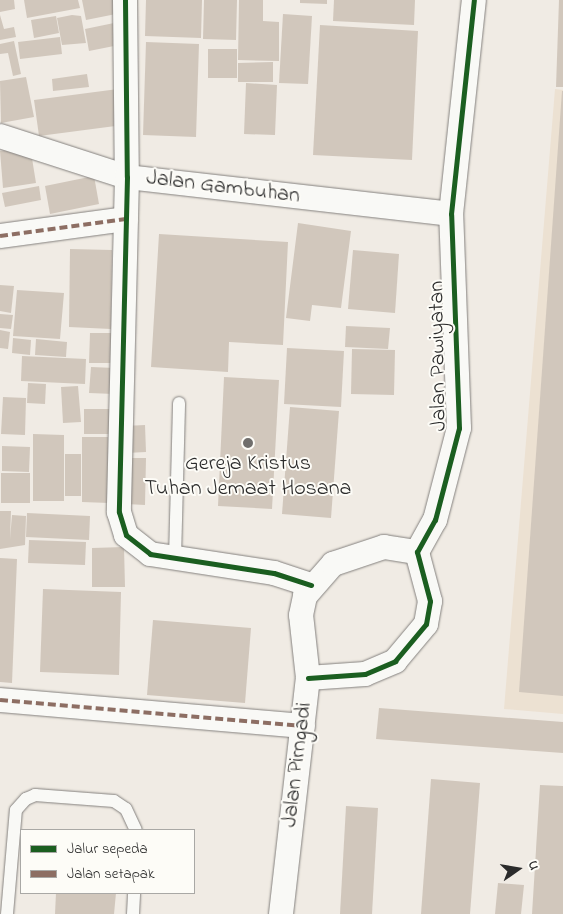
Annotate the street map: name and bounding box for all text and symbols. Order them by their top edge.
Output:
street label: Jalan Gambuhan [145,165,301,211]
street label: Jalan Pawiyatan [424,281,454,431]
marker: Gereja Kristus Tuhan Jemaat Hosana [242,437,254,449]
place label: Gereja Kristus Tuhan Jemaat Hosana [145,451,351,502]
street label: Jalan Pirngadi [277,701,319,829]
legend [20,829,195,894]
text: Jalur sepeda [67,838,148,860]
north arrow [493,844,543,894]
text: U [522,859,544,872]
text: Jalan setapak [67,863,155,885]

